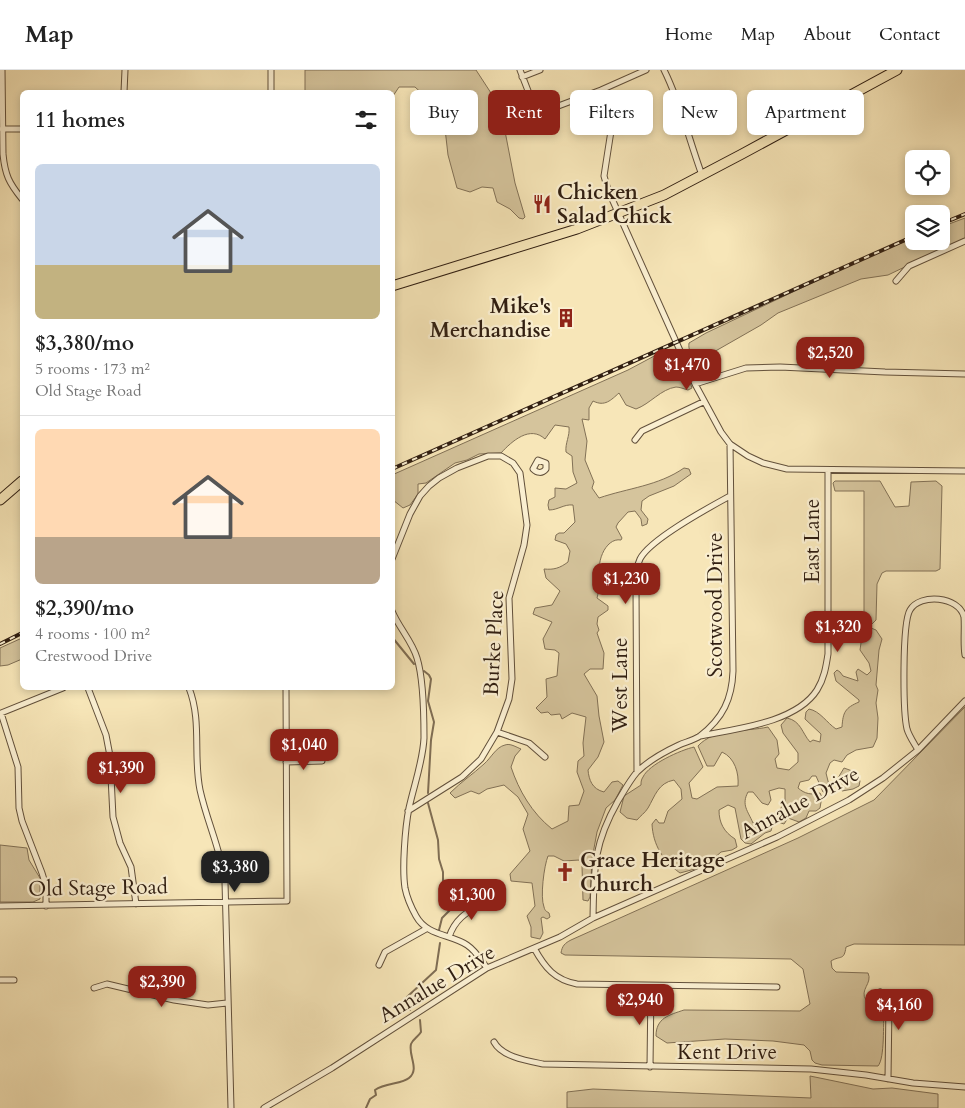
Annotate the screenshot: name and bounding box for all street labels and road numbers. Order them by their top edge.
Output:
street label: East Lane [798,499,827,583]
street label: Scotwood Drive [701,532,730,678]
street label: Burke Place [477,589,511,697]
street label: West Lane [606,637,635,734]
street label: Annalue Drive [735,760,865,846]
street label: Old Stage Road [28,872,168,904]
street label: Annalue Drive [374,938,500,1030]
street label: Kent Drive [677,1038,777,1067]

